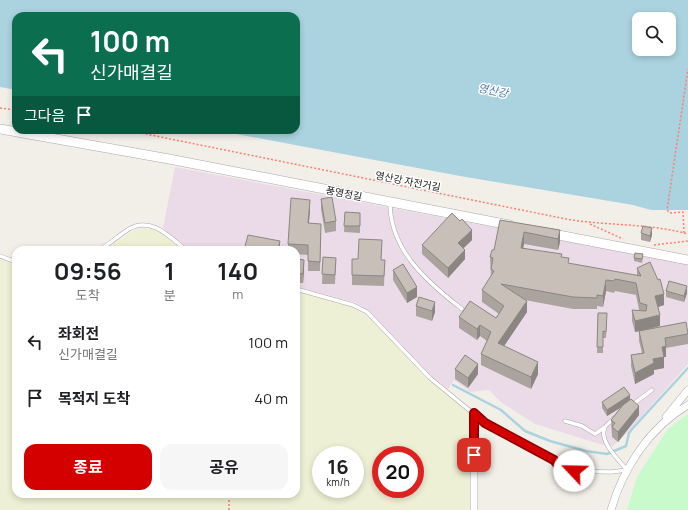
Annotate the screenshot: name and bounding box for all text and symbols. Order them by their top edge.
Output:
map controls [632,12,676,56]
button: search [632,12,676,56]
text: 100 m [90,22,170,60]
icon: left [24,28,76,80]
text: 신가매결길 [90,60,173,84]
water label: 영산강 [477,80,511,101]
icon: arrive [73,104,95,126]
text: 그다음 [24,105,65,126]
street label: 영산강 자전거길 [374,168,442,194]
street label: 풍영정길 [325,183,363,203]
text: 09:56 [54,254,122,287]
text: 1 [164,254,175,287]
text: 140 [217,254,258,287]
text: m [232,285,243,303]
text: 도착 [76,286,100,304]
text: 분 [164,286,175,304]
text: 좌회전 [58,323,99,344]
icon: left [24,331,46,353]
text: 100 m [248,332,288,353]
text: 신가매결길 [58,345,118,363]
icon: arrive [24,387,46,409]
text: 목적지 도착 [58,388,130,409]
text: 40 m [254,388,288,409]
pin [457,438,491,472]
button: 종료 [24,444,152,490]
button: 공유 [160,444,288,490]
icon: arrive [463,444,485,466]
speed limit sign: 20 [372,446,424,498]
position arrow [553,450,595,492]
text: 16 [327,453,349,480]
text: km/h [326,475,350,489]

